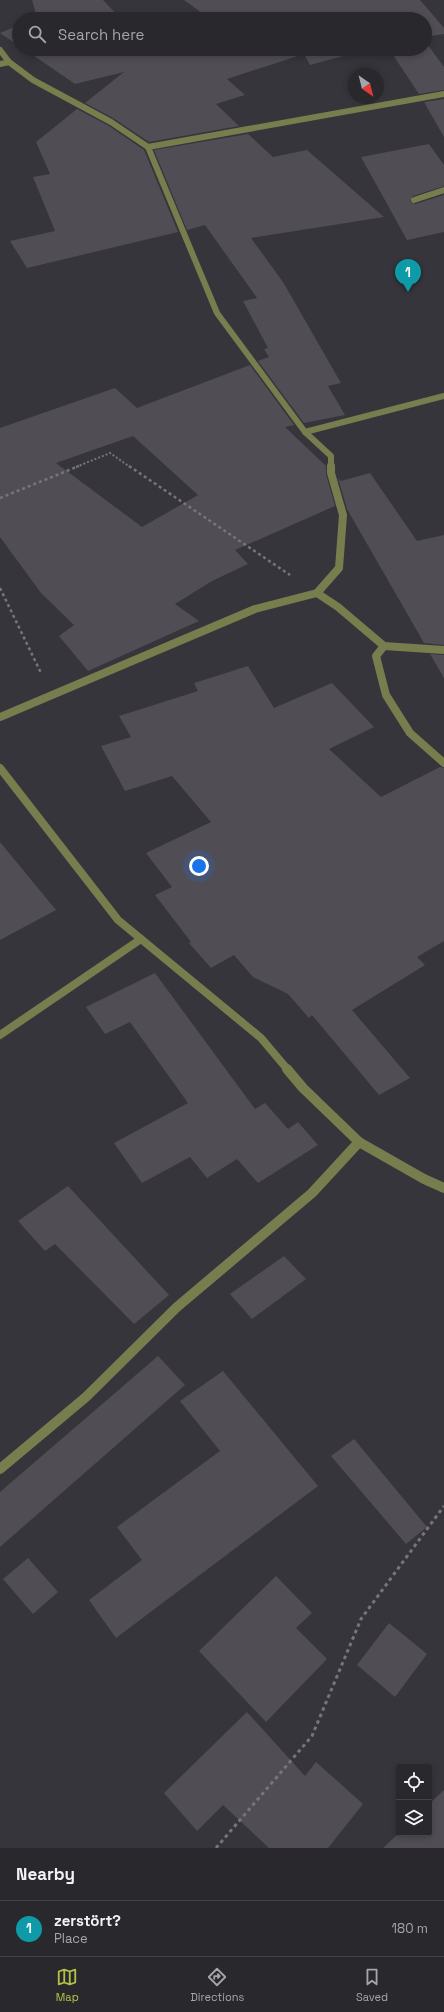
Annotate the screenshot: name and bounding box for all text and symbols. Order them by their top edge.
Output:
search box [12,12,432,56]
icon: search [26,23,48,45]
text: Search here [58,25,144,44]
north arrow [348,68,384,104]
pin: 1 [395,259,421,292]
your location [189,856,209,876]
map controls [396,1764,432,1836]
button: locate [396,1764,432,1800]
button: layers [396,1800,432,1836]
text: Nearby [16,1863,75,1885]
text: zerstört? [54,1911,121,1930]
text: 1 [26,1920,32,1937]
text: 180 m [392,1920,428,1937]
text: Place [54,1930,88,1947]
tab: Map [56,1966,79,2004]
tab: Directions [190,1966,244,2004]
tab: Saved [356,1966,388,2004]

